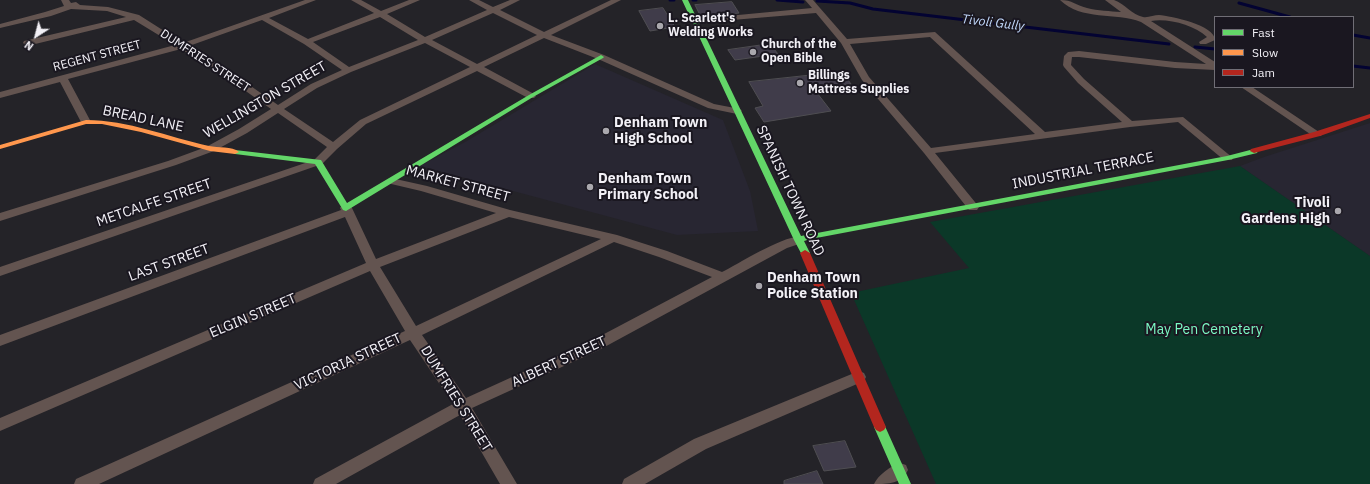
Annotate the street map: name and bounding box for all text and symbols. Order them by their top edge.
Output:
water label: Tivoli Gully [961,11,1025,35]
place label: L. Scarlett's Welding Works [668,12,753,40]
north arrow [16,16,56,56]
legend [1214,16,1354,88]
marker: L. Scarlett's Welding Works [655,21,665,31]
text: Fast [1252,25,1275,40]
street label: DUMFRIES STREET [157,27,253,95]
street label: REGENT STREET [51,37,143,75]
text: N [22,38,36,54]
place label: Church of the Open Bible [761,38,836,66]
text: Slow [1252,45,1278,60]
marker: Church of the Open Bible [748,47,758,57]
street label: WELLINGTON STREET [200,58,330,142]
text: Jam [1252,65,1275,80]
place label: Billings Mattress Supplies [808,69,909,97]
marker: Billings Mattress Supplies [795,78,805,88]
street label: BREAD LANE [101,102,185,136]
place label: Denham Town High School [614,115,707,148]
street label: SPANISH TOWN ROAD [752,123,828,259]
marker: Denham Town High School [601,126,611,136]
street label: INDUSTRIAL TERRACE [1011,149,1155,193]
street label: MARKET STREET [404,162,512,206]
place label: Denham Town Primary School [598,171,698,204]
street label: METCALFE STREET [94,175,214,231]
marker: Denham Town Primary School [585,182,595,192]
place label: Tivoli Gardens High [1241,195,1330,228]
marker: Tivoli Gardens High [1333,206,1343,216]
street label: LAST STREET [126,241,212,285]
place label: Denham Town Police Station [767,270,860,302]
marker: Denham Town Police Station [754,281,764,291]
street label: ELGIN STREET [207,290,299,342]
park label: May Pen Cemetery [1145,322,1263,338]
street label: VICTORIA STREET [292,330,404,394]
street label: ALBERT STREET [509,333,609,391]
street label: DUMFRIES STREET [417,343,495,455]

